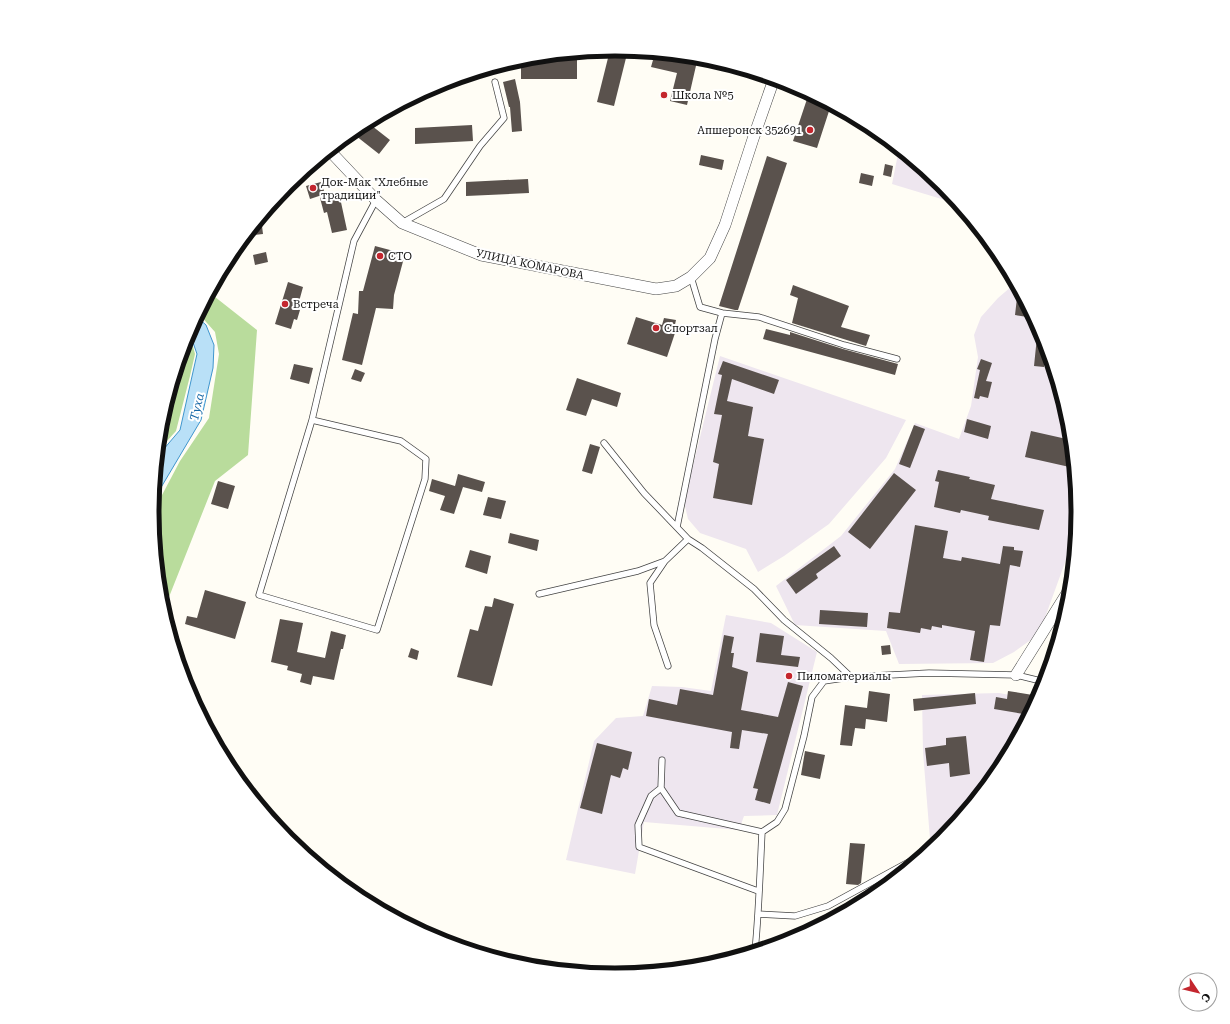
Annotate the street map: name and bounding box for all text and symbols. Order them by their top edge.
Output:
place label: Школа №5 [672,89,734,102]
marker: Школа №5 [659,90,669,100]
place label: Апшеронск 352691 [697,124,802,137]
marker: Апшеронск 352691 [805,125,815,135]
place label: Док-Мак "Хлебные традиции" [321,176,428,202]
marker: Док-Мак "Хлебные традиции" [308,183,318,193]
street label: УЛИЦА КОМАРОВА [475,247,585,282]
place label: СТО [388,250,412,263]
marker: СТО [375,251,385,261]
place label: Встреча [293,298,339,311]
marker: Встреча [280,299,290,309]
place label: Спортзал [664,322,718,335]
marker: Спортзал [651,323,661,333]
water label: Туха [187,392,207,422]
place label: Пиломатериалы [797,670,891,683]
marker: Пиломатериалы [784,671,794,681]
north arrow [1178,972,1218,1012]
text: С [1198,991,1213,1005]

